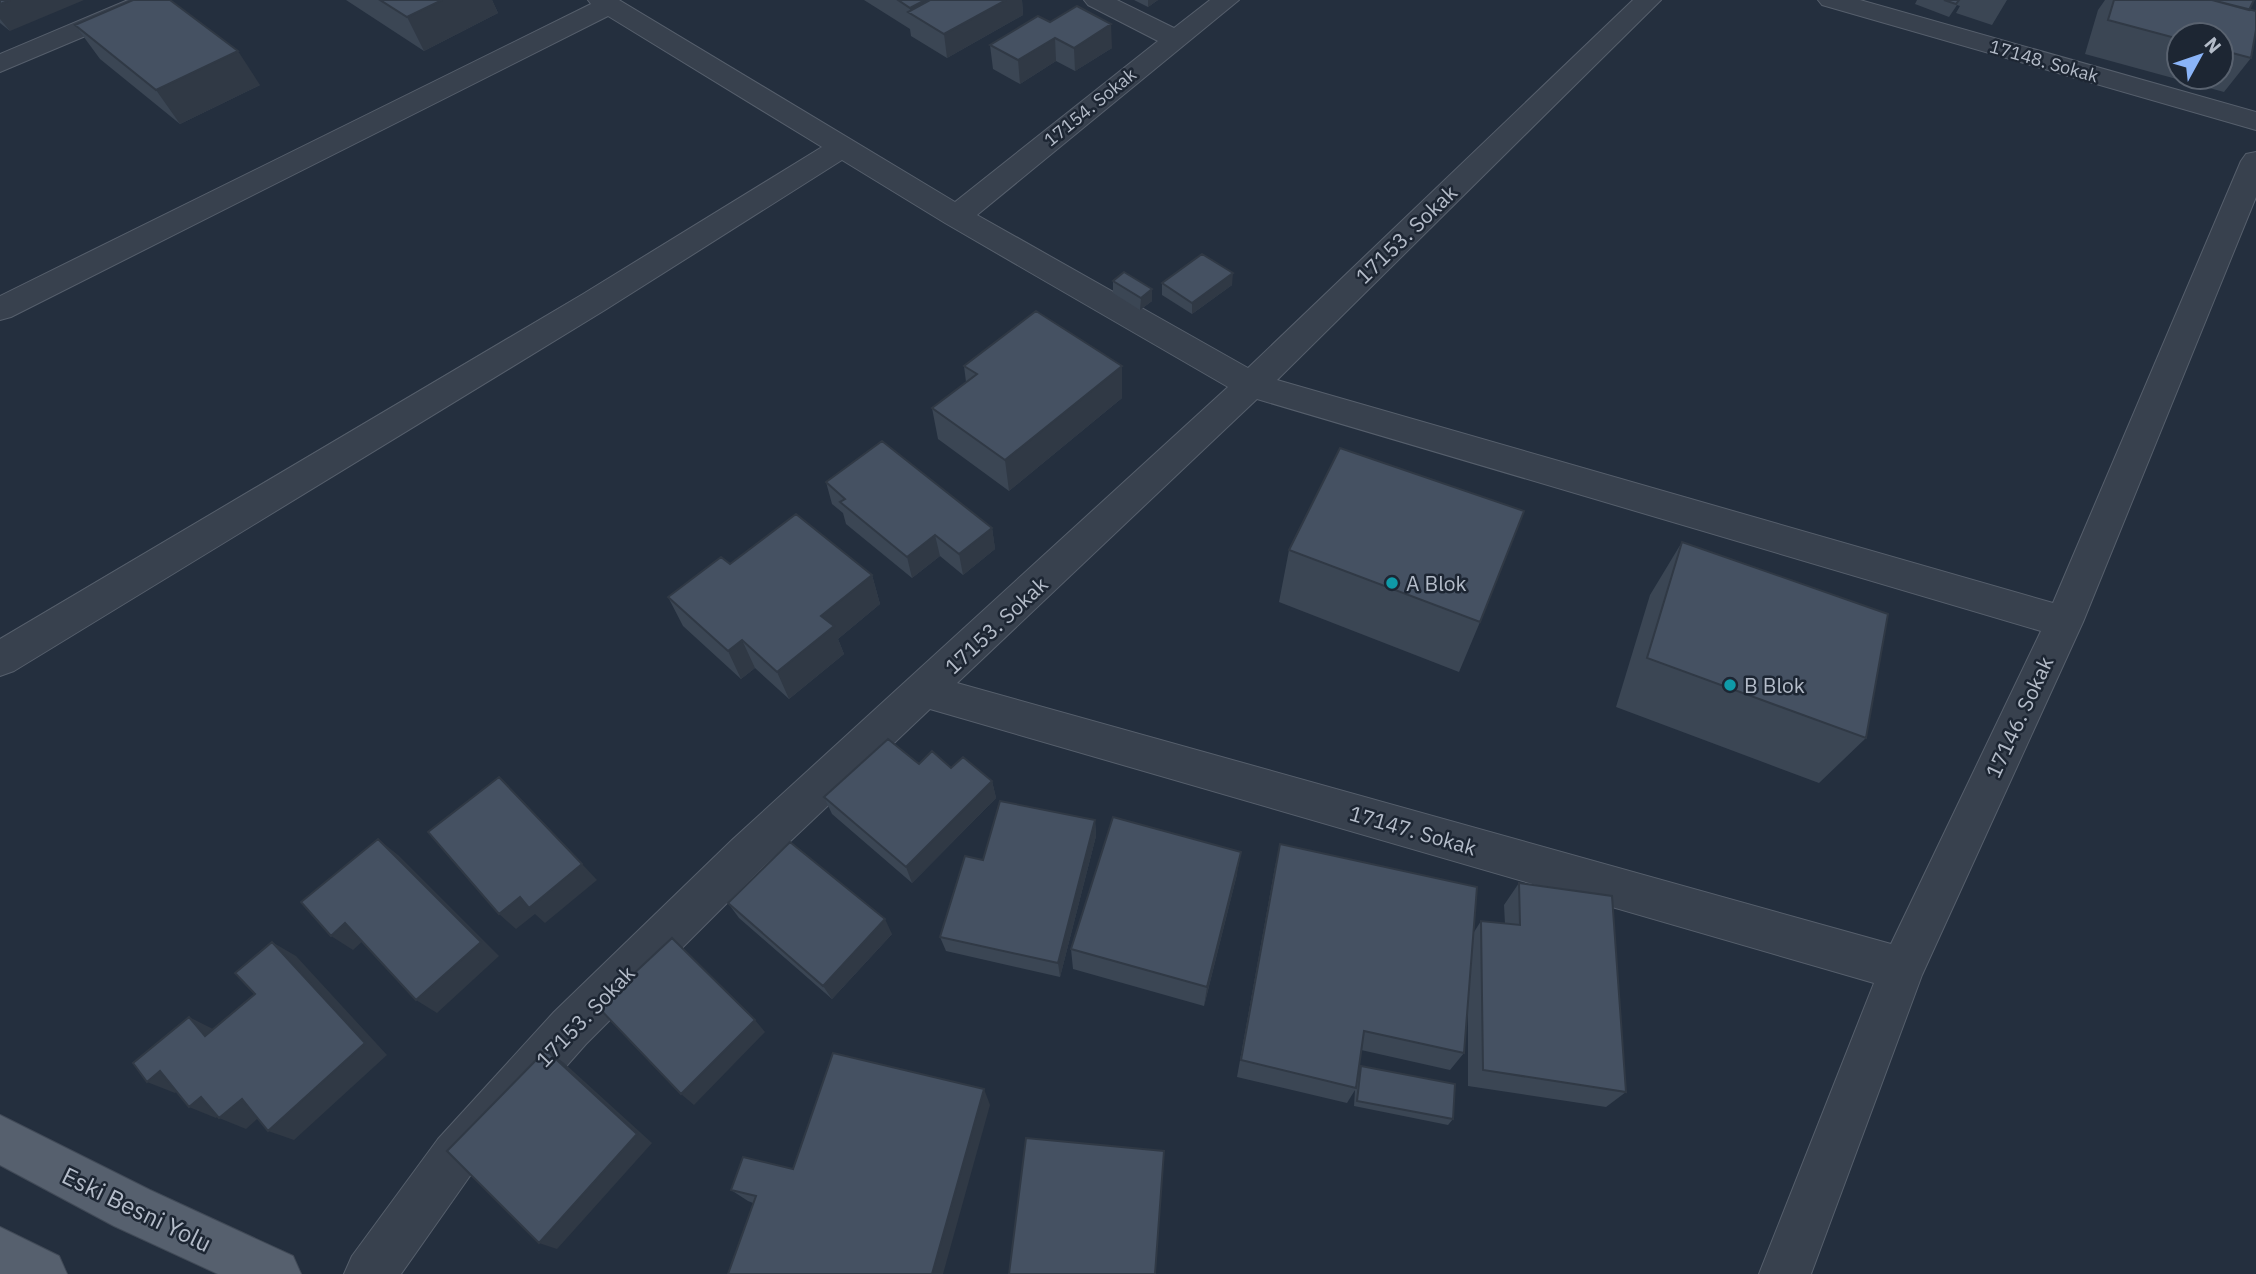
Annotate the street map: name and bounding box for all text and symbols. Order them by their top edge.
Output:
north arrow [2165,21,2235,91]
text: N [2199,32,2227,58]
street label: 17148. Sokak [1987,34,2102,88]
street label: 17154. Sokak [1039,62,1141,151]
street label: 17153. Sokak [1349,178,1463,290]
place label: A Blok [1406,569,1467,597]
street label: 17153. Sokak [939,570,1053,680]
marker: A Blok [1384,575,1400,591]
street label: 17146. Sokak [1979,652,2059,782]
place label: B Blok [1744,671,1805,699]
marker: B Blok [1722,677,1738,693]
street label: 17147. Sokak [1346,799,1480,861]
street label: 17153. Sokak [529,959,641,1073]
street label: Eski Besni Yolu [57,1159,217,1259]

